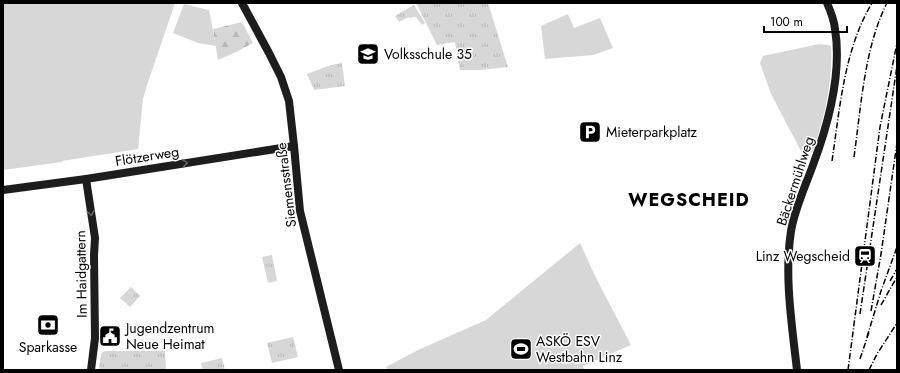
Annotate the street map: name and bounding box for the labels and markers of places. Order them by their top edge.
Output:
school or university icon: Volksschule 35 [355,41,381,67]
place label: Volksschule 35 [384,44,472,64]
parking icon: Mieterparkplatz [577,119,603,145]
place label: Mieterparkplatz [606,122,698,142]
station icon: Linz Wegscheid [852,243,878,269]
place label: Linz Wegscheid [756,246,850,266]
bank icon: Sparkasse [35,312,61,338]
place label: Jugendzentrum Neue Heimat [124,318,214,354]
public building icon: Jugendzentrum Neue Heimat [97,323,123,349]
place label: ASKÖ ESV Westbahn Linz [536,331,623,367]
sports icon: ASKÖ ESV Westbahn Linz [508,336,534,362]
place label: Sparkasse [19,337,77,357]

